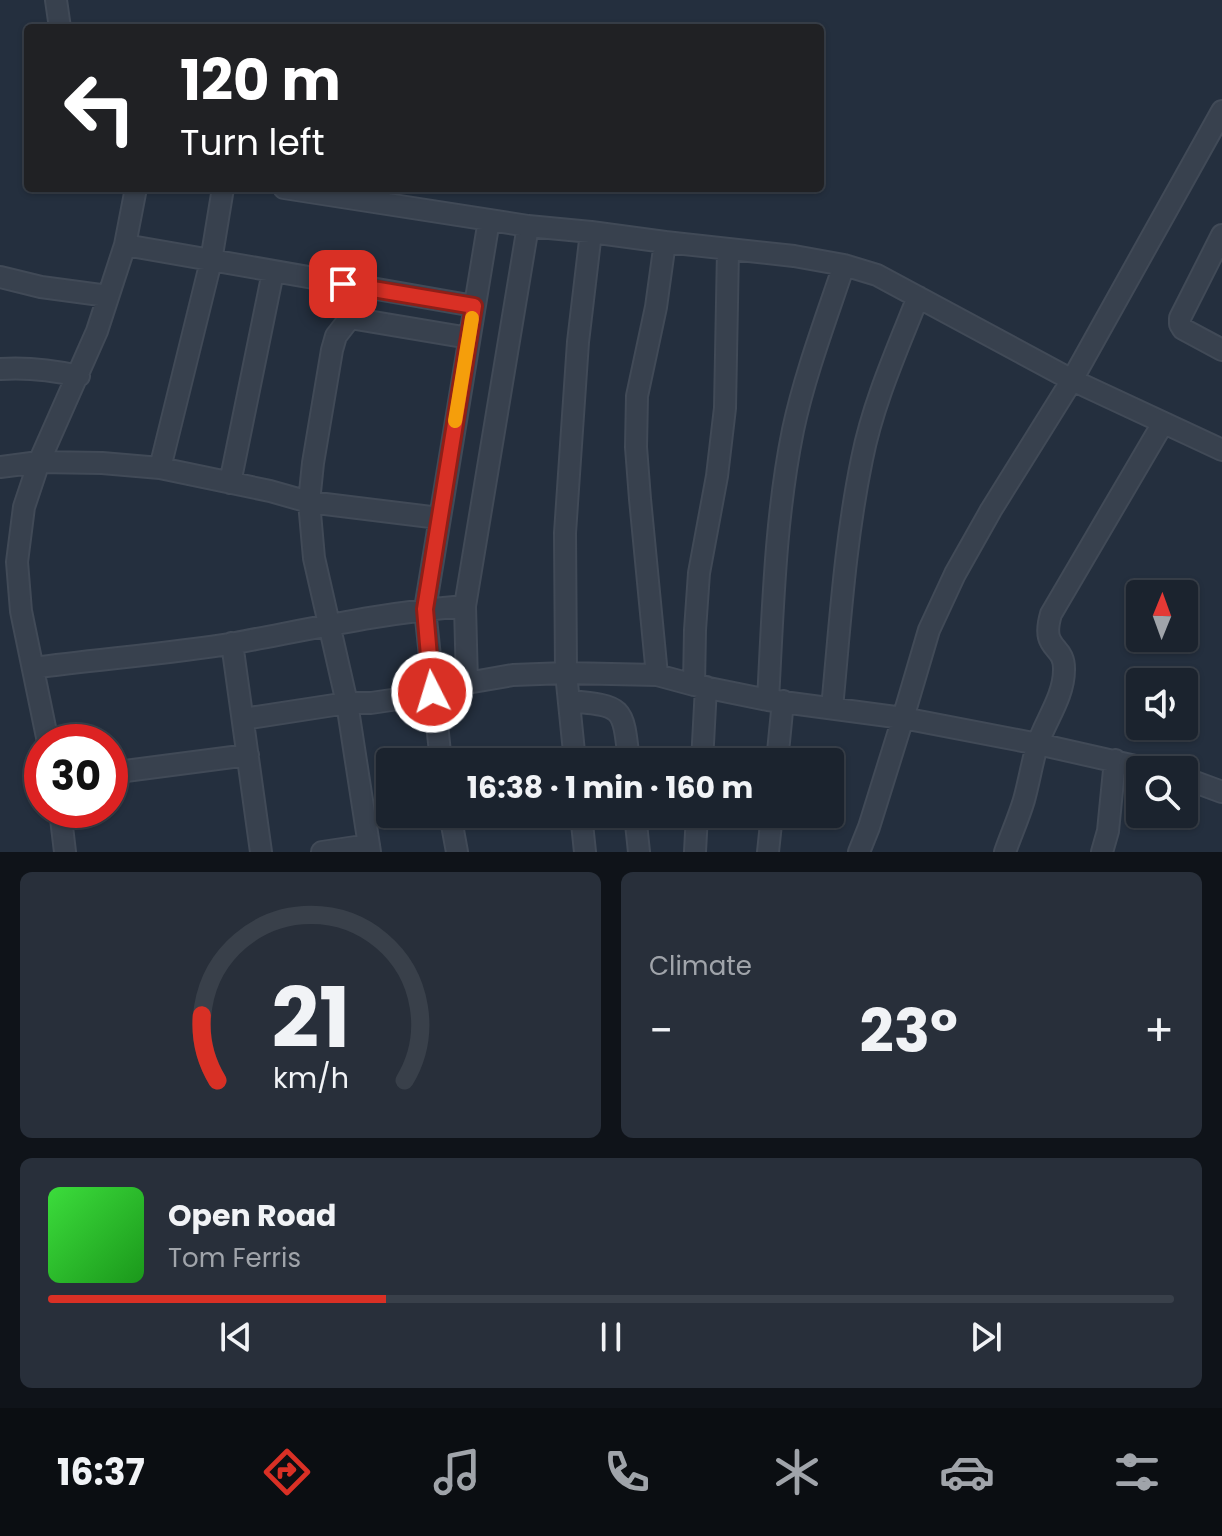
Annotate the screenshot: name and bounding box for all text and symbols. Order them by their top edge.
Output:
text: 120 m [180,41,341,120]
icon: left [48,56,152,160]
text: Turn left [180,117,325,168]
pin [309,250,377,318]
icon: arrive [321,262,365,306]
north arrow [1126,580,1198,652]
map controls [1126,580,1198,828]
position arrow [390,650,474,734]
button: sound [1126,668,1198,740]
speed limit sign: 30 [24,724,128,828]
button: search [1126,756,1198,828]
text: 16:38 · 1 min · 160 m [467,766,753,809]
text: Climate [649,948,752,984]
text: 21 [271,960,350,1076]
text: 23° [859,989,958,1073]
text: − [649,1000,673,1061]
text: + [1144,1000,1174,1061]
text: km/h [272,1058,349,1098]
text: Open Road [168,1194,336,1237]
text: Tom Ferris [168,1240,301,1276]
icon: previous [214,1315,258,1359]
icon: pause [589,1315,633,1359]
icon: next [964,1315,1008,1359]
icon: directions [259,1444,315,1500]
icon: music [429,1444,485,1500]
icon: phone [599,1444,655,1500]
icon: climate [769,1444,825,1500]
icon: car [939,1444,995,1500]
icon: filters [1109,1444,1165,1500]
text: 16:37 [57,1447,145,1498]

